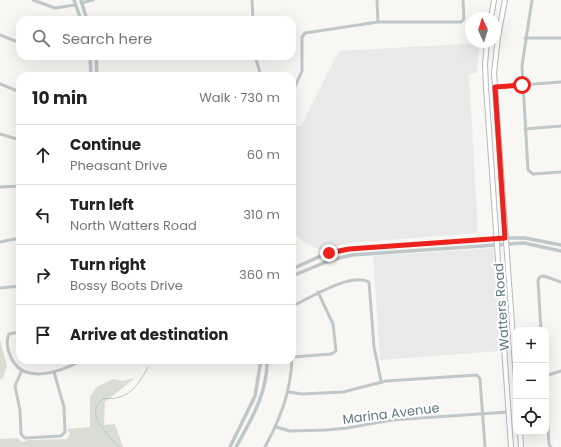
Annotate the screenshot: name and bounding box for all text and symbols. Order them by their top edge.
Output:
north arrow [465,12,501,48]
search box [16,16,296,60]
icon: search [30,27,52,49]
text: Search here [62,28,152,49]
route start [513,76,531,94]
text: 10 min [32,86,88,110]
text: Walk · 730 m [199,88,280,107]
text: Continue [70,134,141,155]
icon: ahead [32,144,54,166]
text: 60 m [247,145,280,164]
text: Pheasant Drive [70,156,167,175]
text: Turn left [70,194,134,215]
icon: left [32,204,54,226]
text: 310 m [243,205,280,224]
text: North Watters Road [70,216,197,235]
route end [320,244,338,262]
text: Turn right [70,254,146,275]
street label: Watters Road [489,262,514,351]
icon: right [32,264,54,286]
text: 360 m [239,265,280,284]
text: Bossy Boots Drive [70,276,183,295]
icon: arrive [32,324,54,346]
text: Arrive at destination [70,324,228,345]
map controls [513,327,549,435]
button: + [513,327,549,363]
button: − [513,363,549,399]
street label: Marina Avenue [342,398,441,429]
button: locate [513,399,549,435]

